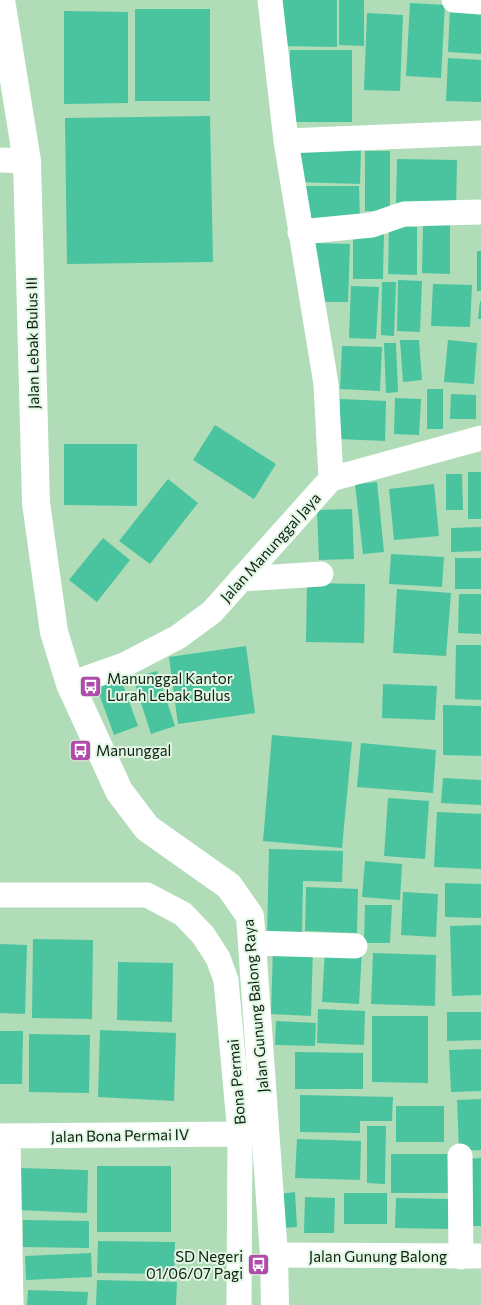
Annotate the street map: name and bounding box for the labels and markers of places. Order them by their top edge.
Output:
place label: Manunggal Kantor Lurah Lebak Bulus [107,669,233,704]
bus stop icon: Manunggal Kantor Lurah Lebak Bulus [79,675,103,699]
bus stop icon: Manunggal [68,738,92,762]
place label: Manunggal [96,741,171,759]
place label: SD Negeri 01/06/07 Pagi [146,1247,243,1282]
bus stop icon: SD Negeri 01/06/07 Pagi [247,1253,271,1277]

